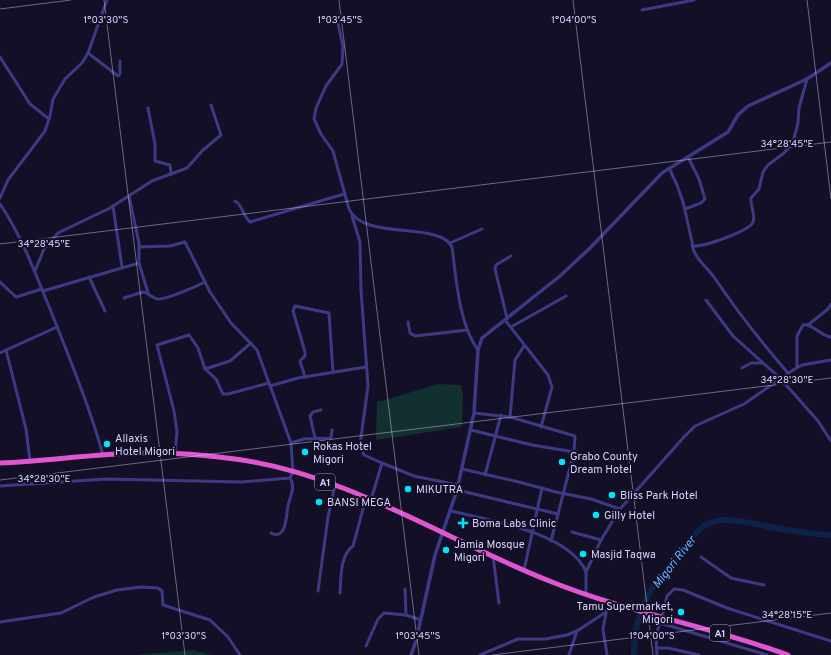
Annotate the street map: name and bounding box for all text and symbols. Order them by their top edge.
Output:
text: 1°03'30"S [84,14,128,27]
text: 1°03'45"S [318,14,362,27]
text: 1°04'00"S [551,14,597,27]
text: 34°28'45"E [760,138,814,151]
text: 34°28'45"E [17,238,71,251]
text: 34°28'30"E [760,374,814,387]
place label: Allaxis Hotel Migori [115,432,175,459]
marker: Allaxis Hotel Migori [102,439,112,449]
place label: Rokas Hotel Migori [313,440,372,467]
marker: Rokas Hotel Migori [300,447,310,457]
place label: Grabo County Dream Hotel [570,450,638,477]
marker: Grabo County Dream Hotel [557,457,567,467]
text: 34°28'30"E [17,473,71,486]
road number: A1 [315,474,335,490]
place label: MIKUTRA [416,483,463,497]
marker: MIKUTRA [403,484,413,494]
place label: Bliss Park Hotel [620,489,698,503]
marker: Bliss Park Hotel [607,490,617,500]
place label: BANSI MEGA [327,496,391,510]
marker: BANSI MEGA [314,497,324,507]
place label: Gilly Hotel [604,509,655,523]
marker: Gilly Hotel [591,510,601,520]
marker: Boma Labs Clinic [457,517,469,529]
place label: Boma Labs Clinic [472,517,556,531]
water label: Migori River [649,532,701,592]
place label: Jamia Mosque Migori [454,538,525,565]
marker: Jamia Mosque Migori [441,545,451,555]
place label: Masjid Taqwa [591,548,656,562]
marker: Masjid Taqwa [578,549,588,559]
place label: Tamu Supermarket, Migori [577,600,674,627]
marker: Tamu Supermarket, Migori [676,607,686,617]
text: 34°28'15"E [762,609,812,622]
road number: A1 [710,625,730,641]
text: 1°03'30"S [162,630,206,643]
text: 1°03'45"S [396,630,440,643]
text: 1°04'00"S [629,630,675,643]

